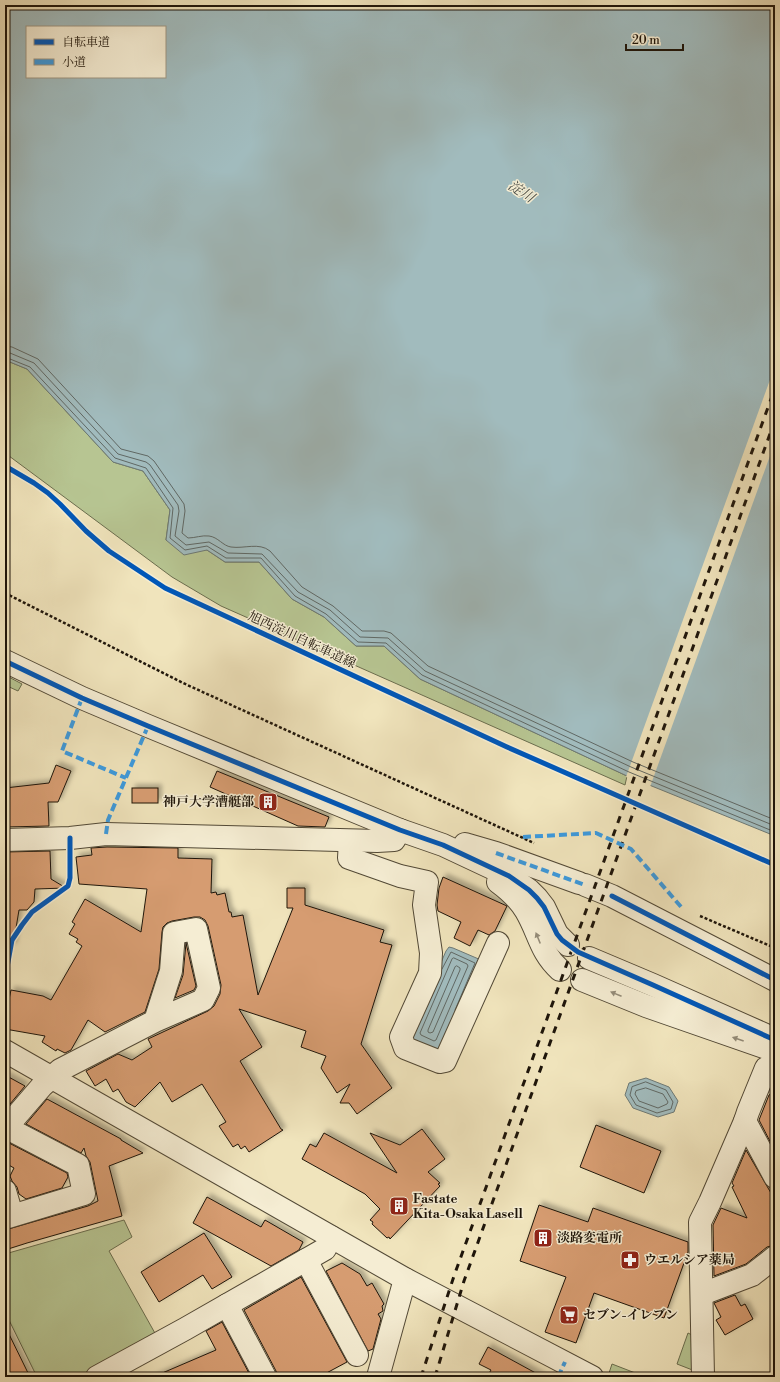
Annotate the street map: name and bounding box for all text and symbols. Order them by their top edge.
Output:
legend [26,26,166,78]
scale bar [626,26,683,52]
text: 20 m [632,33,660,48]
text: 自転車道 [62,35,110,50]
text: 小道 [62,55,86,70]
water label: 淀川 [504,177,539,208]
street label: 旭西淀川自転車道線 [246,608,358,672]
building icon: 神戸大学漕艇部 [257,791,279,813]
place label: 神戸大学漕艇部 [163,794,254,810]
one-way arrow [535,932,541,944]
one-way arrow [610,991,621,997]
one-way arrow [731,1036,743,1042]
place label: Fastate Kita-Osaka Lasell [413,1191,523,1222]
building icon: Fastate Kita-Osaka Lasell [388,1195,410,1217]
building icon: 淡路変電所 [532,1227,554,1249]
place label: 淡路変電所 [557,1230,622,1246]
pharmacy icon: ウエルシア薬局 [619,1249,641,1271]
place label: ウエルシア薬局 [644,1252,735,1268]
supermarket icon: セブン-イレブン [558,1304,580,1326]
place label: セブン-イレブン [583,1307,678,1323]

